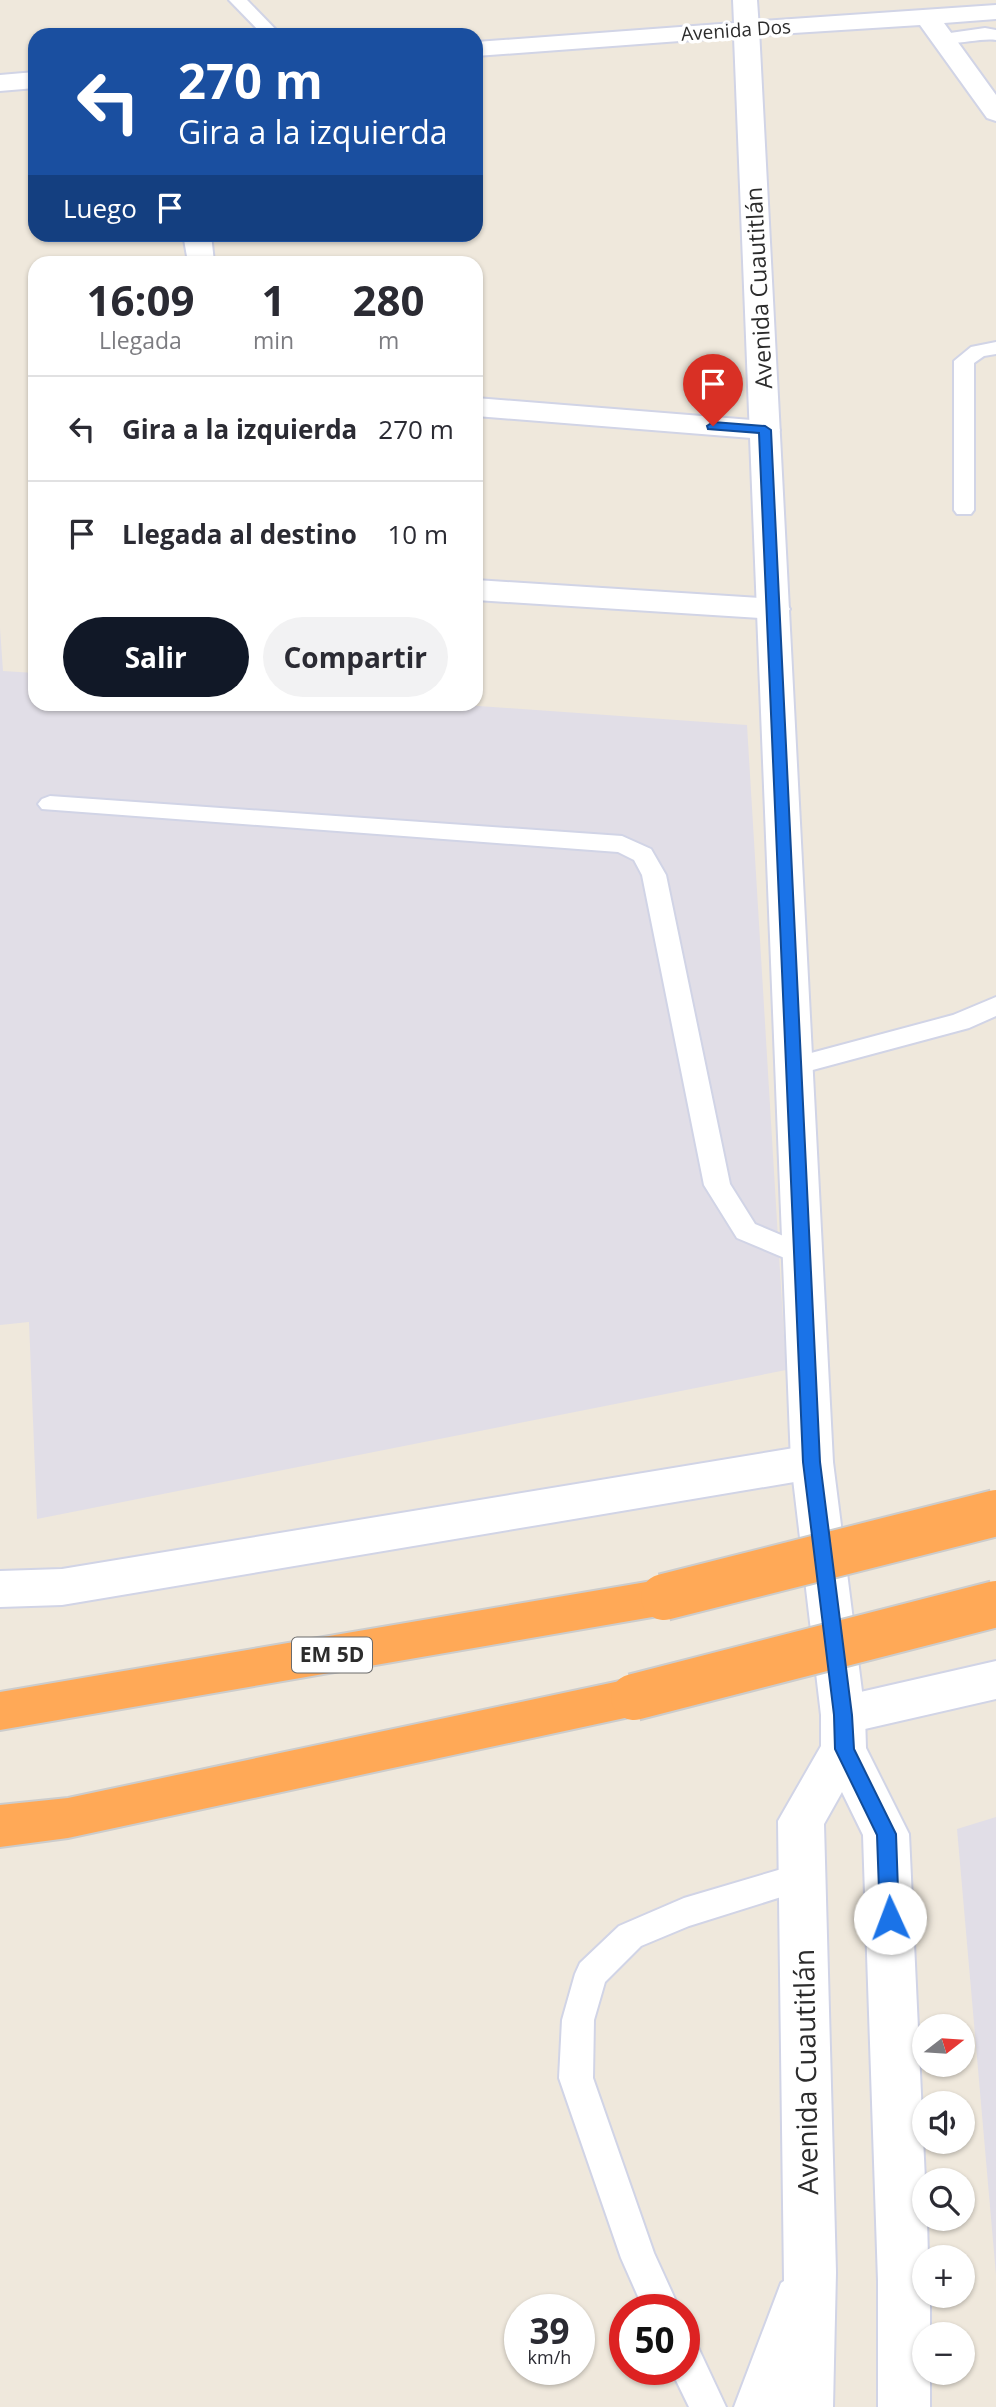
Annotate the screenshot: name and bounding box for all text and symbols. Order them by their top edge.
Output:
street label: Avenida Dos [680,13,792,47]
text: 270 m [178,47,323,113]
icon: left [63,56,154,147]
text: Gira a la izquierda [178,110,448,153]
street label: Avenida Cuautitlán [737,186,779,390]
icon: arrive [151,189,189,227]
text: Luego [63,190,137,226]
text: 16:09 [86,271,194,328]
text: 1 [261,271,286,328]
text: 280 [353,271,425,328]
text: Llegada [99,324,182,356]
text: min [253,324,294,356]
text: m [378,324,399,356]
pin [683,354,743,426]
icon: arrive [694,365,732,403]
icon: left [63,410,101,448]
text: Gira a la izquierda [122,411,357,447]
text: 270 m [378,411,454,447]
icon: arrive [63,515,101,553]
text: Llegada al destino [122,516,357,552]
text: 10 m [387,516,448,552]
button: Salir [63,617,249,697]
button: Compartir [263,617,448,697]
road number: EM 5D [292,1638,372,1672]
position arrow [853,1881,927,1955]
street label: Avenida Cuautitlán [784,1949,826,2195]
north arrow [912,2014,975,2077]
map controls [912,2014,975,2385]
button: sound [912,2091,975,2154]
button: search [912,2168,975,2231]
button: + [912,2245,975,2308]
speed limit sign: 50 [609,2294,700,2385]
text: 39 [529,2307,570,2354]
button: − [912,2322,975,2385]
text: km/h [528,2345,571,2369]

